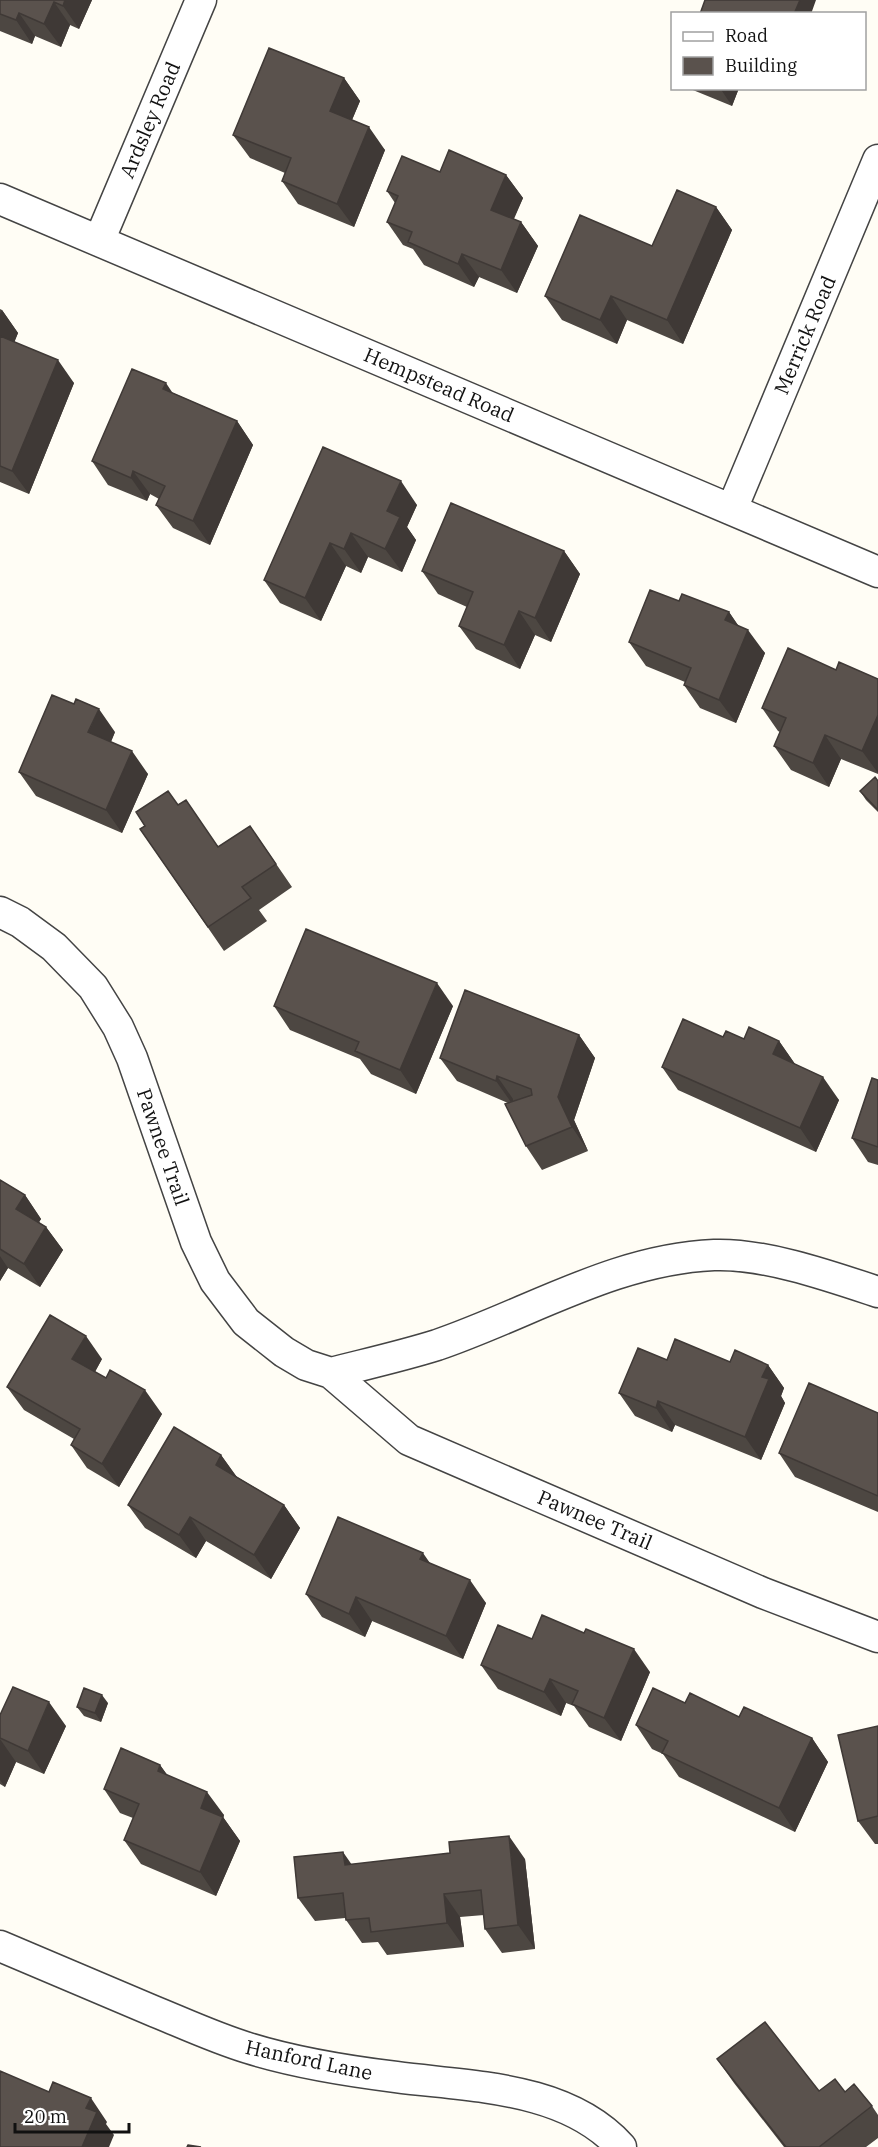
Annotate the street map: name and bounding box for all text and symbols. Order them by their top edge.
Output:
legend [671,12,866,90]
text: Road [725,24,768,47]
text: Building [725,54,797,77]
street label: Ardsley Road [113,57,186,182]
street label: Merrick Road [767,271,842,398]
street label: Hempstead Road [360,341,518,428]
street label: Pawnee Trail [131,1085,196,1209]
street label: Pawnee Trail [534,1483,657,1556]
street label: Hanford Lane [243,2033,375,2086]
scale bar [15,2096,129,2134]
text: 20 m [24,2105,67,2128]

